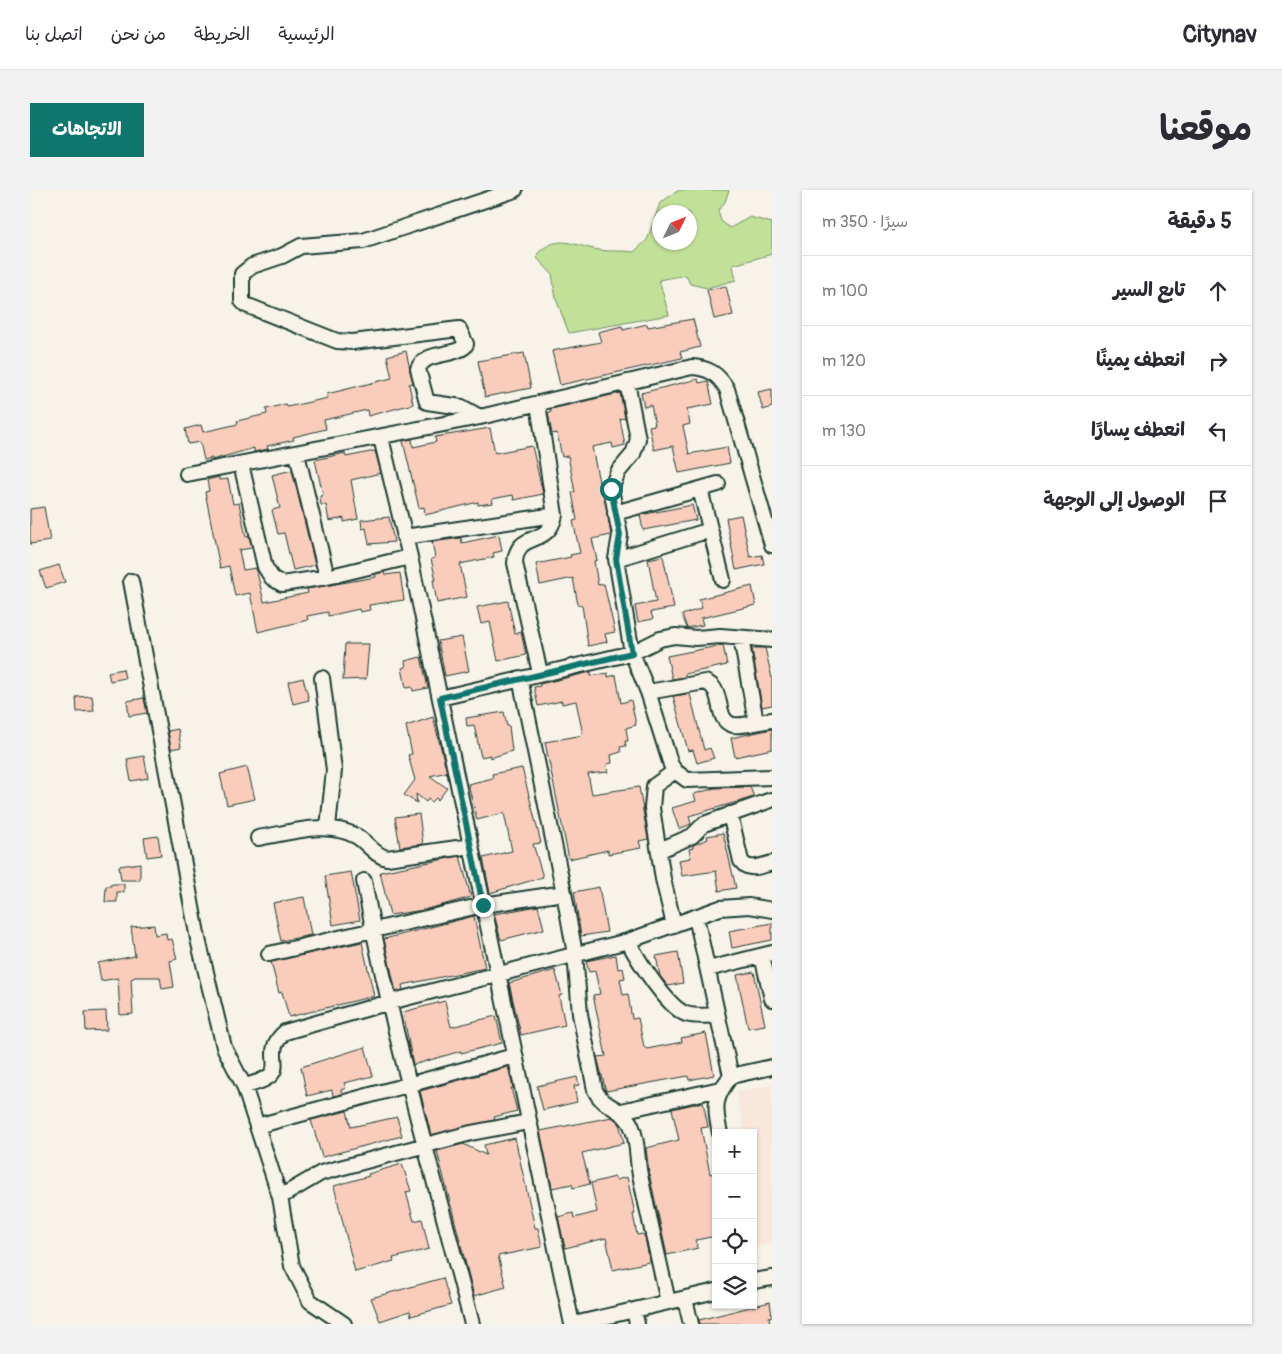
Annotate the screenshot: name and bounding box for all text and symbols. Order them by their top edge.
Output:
text: Citynav [1182,20,1257,49]
text: اتصل بنا [25,23,83,46]
text: من نحن [111,23,166,46]
text: الخريطة [194,23,250,46]
text: الرئيسية [278,23,335,46]
button: الاتجاهات [30,103,144,157]
text: موقعنا [1159,107,1252,151]
north arrow [652,205,697,250]
text: 5 دقيقة [1168,208,1232,235]
text: سيرًا · 350 m [822,212,908,232]
icon: ahead [1204,277,1232,305]
text: تابع السير [1113,278,1185,302]
text: 100 m [822,281,868,301]
icon: right [1204,347,1232,375]
text: انعطف يمينًا [1096,348,1185,372]
text: 120 m [822,351,866,371]
icon: left [1204,417,1232,445]
text: انعطف يسارًا [1091,418,1185,442]
text: 130 m [822,421,866,441]
route start [600,478,623,501]
icon: arrive [1204,487,1232,515]
text: الوصول إلى الوجهة [1043,488,1185,512]
route end [472,894,495,917]
map controls [712,1129,757,1309]
button: + [712,1129,757,1174]
button: − [712,1174,757,1219]
button: locate [712,1219,757,1264]
button: layers [712,1264,757,1309]

